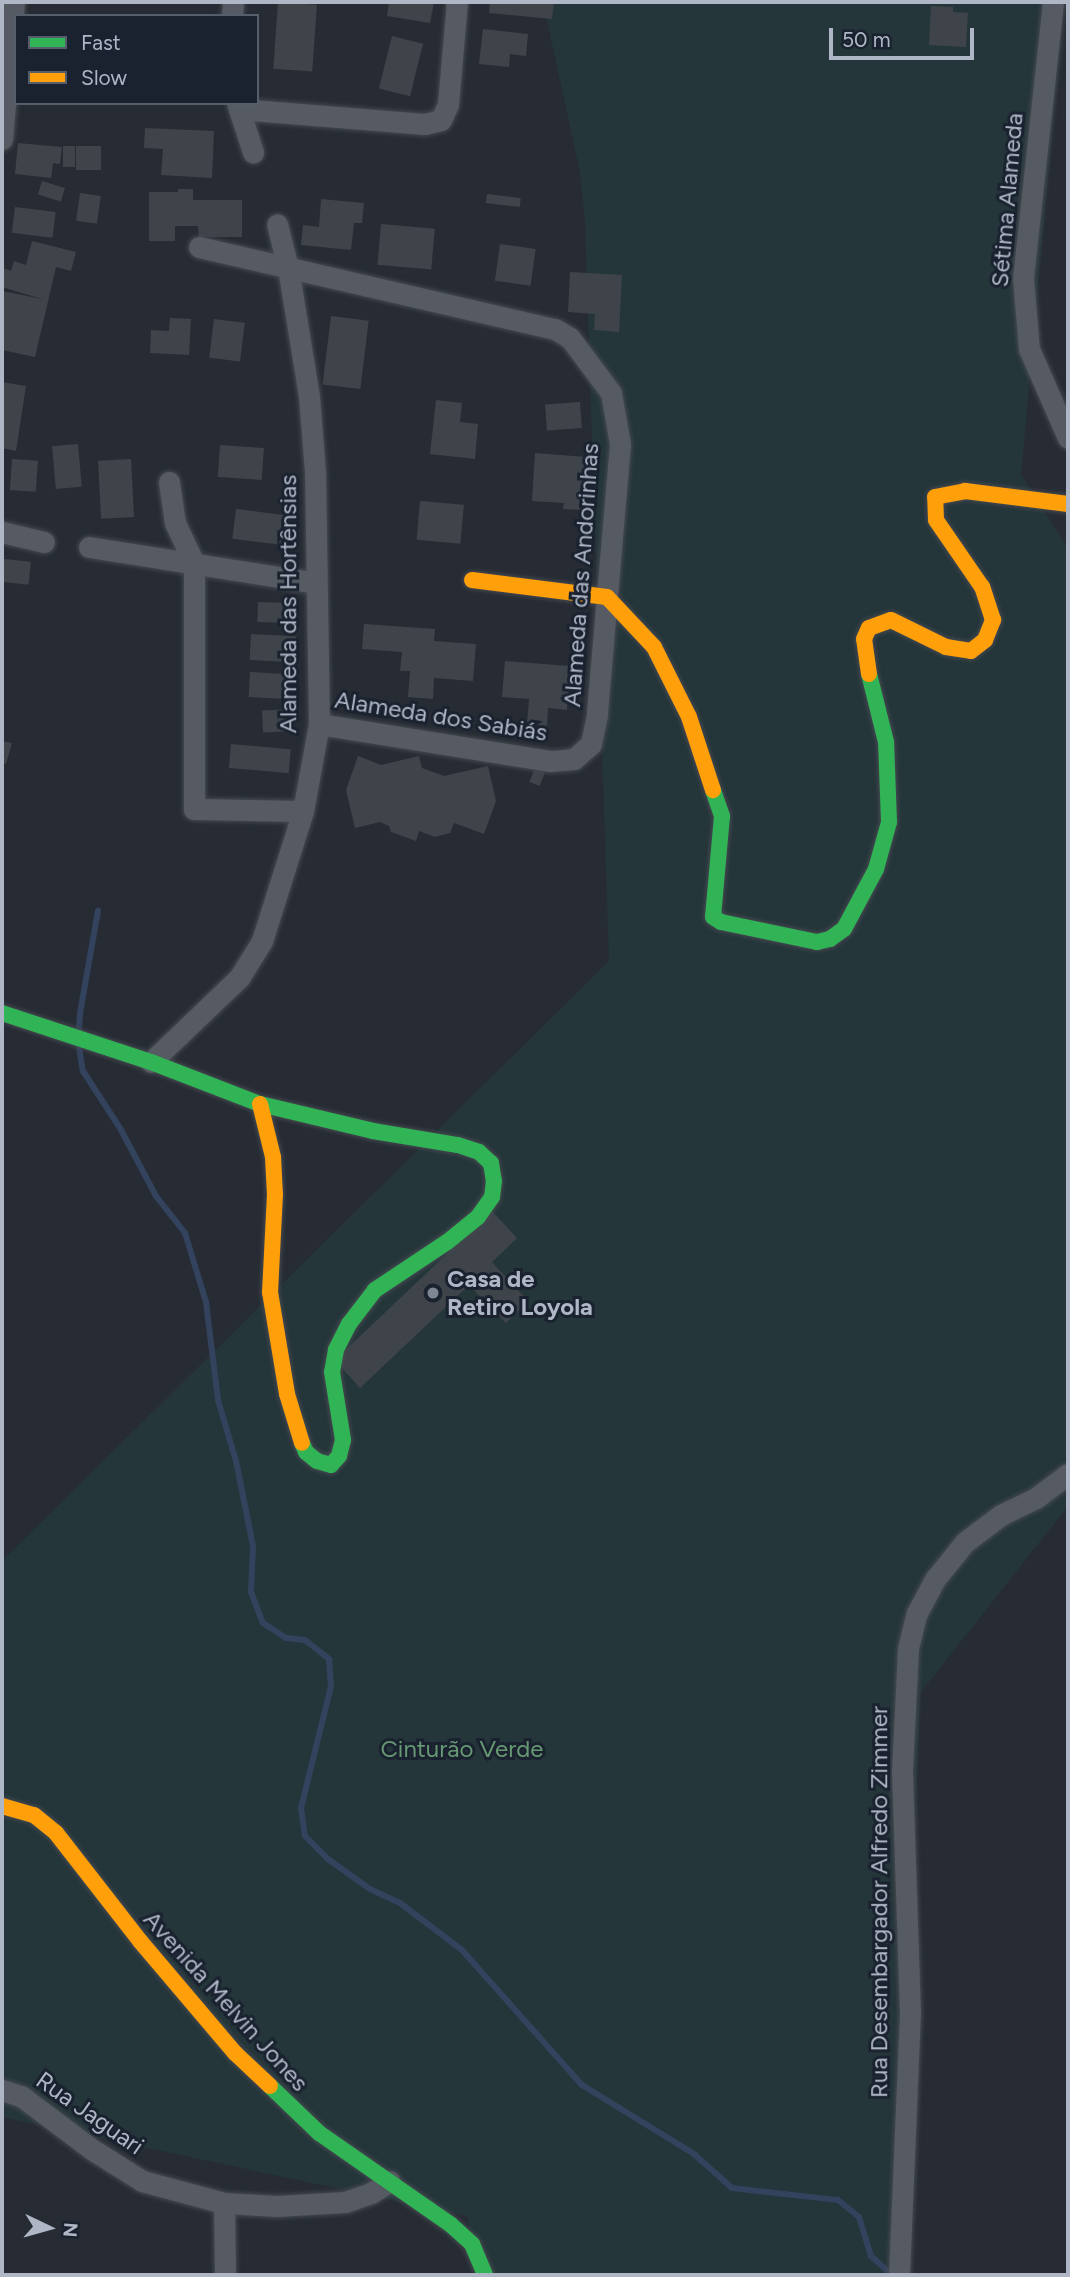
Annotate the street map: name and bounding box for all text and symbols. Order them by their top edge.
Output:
legend [14,14,259,105]
scale bar [832,14,977,58]
text: 50 m [842,27,891,52]
text: Fast [81,30,121,55]
text: Slow [81,65,127,90]
street label: Sétima Alameda [985,112,1029,288]
street label: Alameda das Andorinhas [557,442,605,708]
street label: Alameda das Hortênsias [274,475,302,733]
street label: Alameda dos Sabiás [333,685,549,747]
place label: Casa de Retiro Loyola [447,1265,593,1321]
marker: Casa de Retiro Loyola [425,1285,441,1301]
street label: Rua Desembargador Alfredo Zimmer [865,1706,893,2098]
park label: Cinturão Verde [381,1735,543,1763]
street label: Avenida Melvin Jones [138,1905,314,2097]
street label: Rua Jaguari [31,2065,149,2161]
north arrow [14,2193,84,2263]
text: N [58,2222,83,2238]

